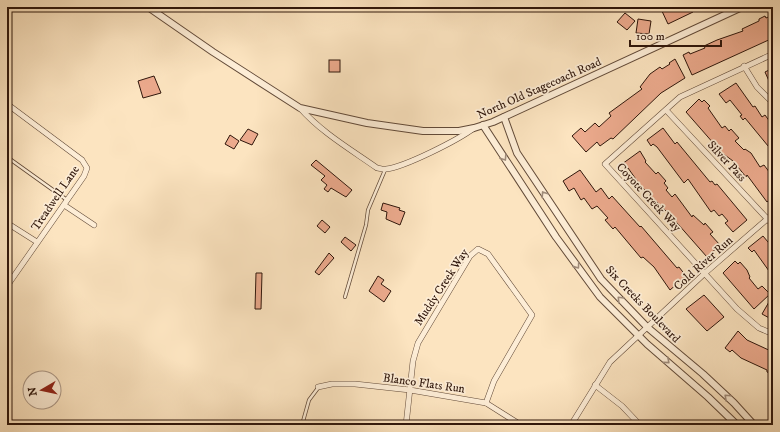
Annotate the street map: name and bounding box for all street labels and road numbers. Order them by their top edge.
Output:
street label: North Old Stagecoach Road [475,54,604,123]
street label: Silver Pass [704,138,749,185]
street label: Coyote Creek Way [613,160,685,235]
street label: Treadwell Lane [28,163,83,234]
street label: Cold River Run [671,232,737,294]
street label: Muddy Creek Way [411,246,472,329]
street label: Six Creeks Boulevard [602,263,683,346]
street label: Blanco Flats Run [382,370,467,397]

